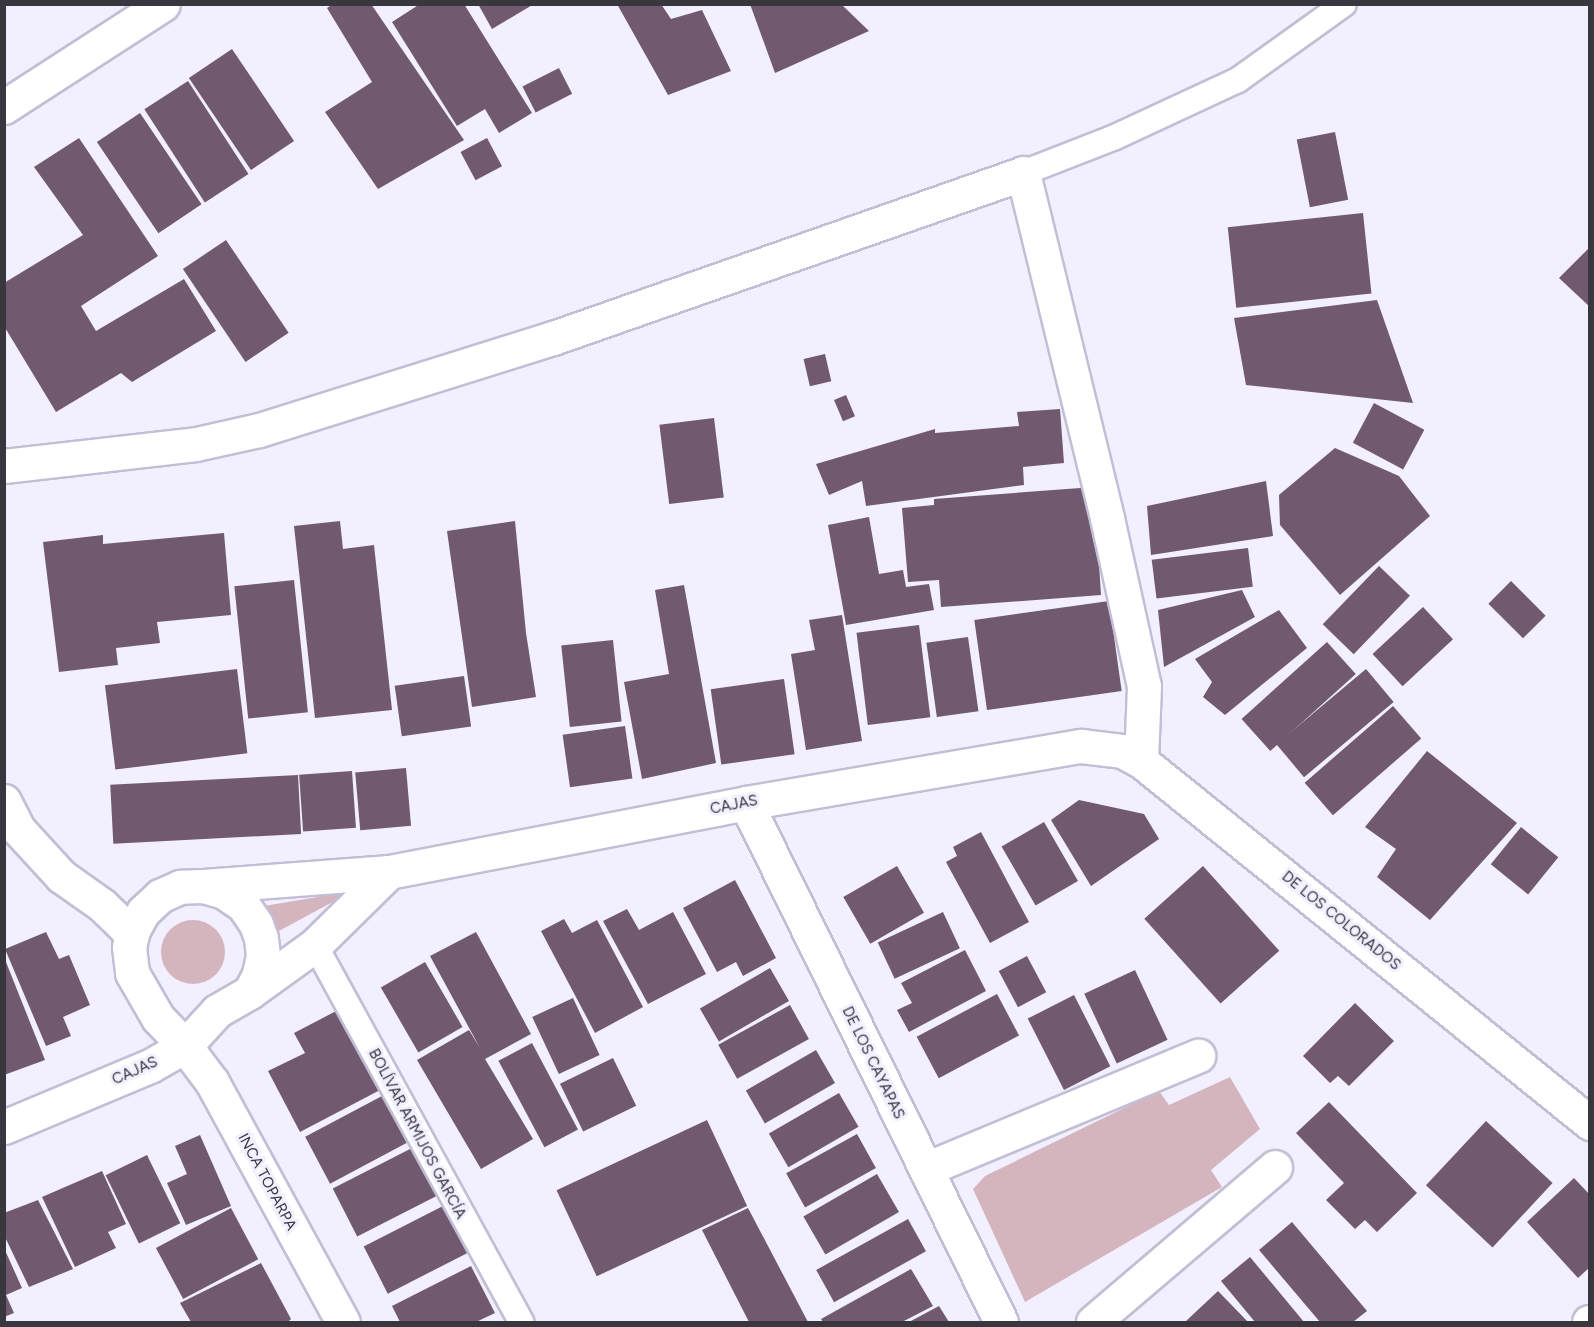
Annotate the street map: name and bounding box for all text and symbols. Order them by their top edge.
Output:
street label: CAJAS [709,792,759,818]
street label: DE LOS COLORADOS [1278,868,1404,974]
street label: DE LOS CAYAPAS [838,1004,908,1122]
street label: BOLÍVAR ARMIJOS GARCÍA [364,1046,470,1222]
street label: CAJAS [109,1053,161,1089]
street label: INCA TOPARPA [234,1130,300,1234]

